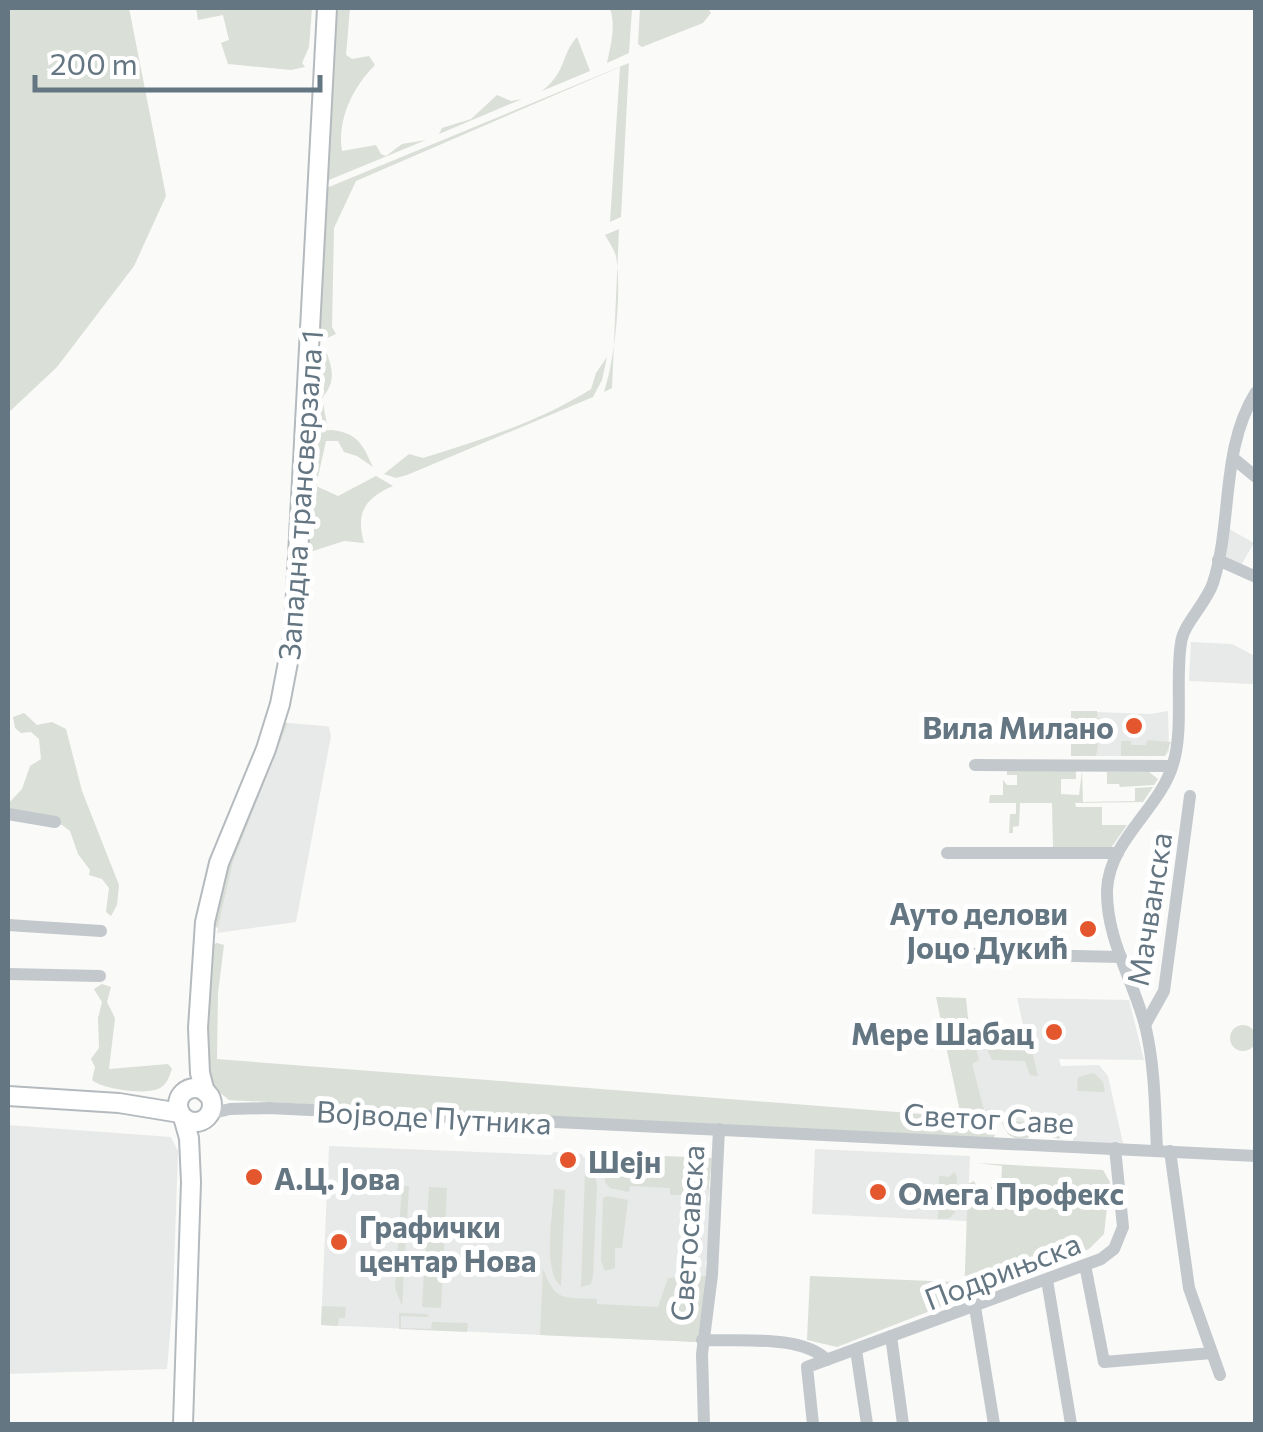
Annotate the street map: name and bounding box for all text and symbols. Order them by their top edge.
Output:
scale bar [35,30,320,92]
text: 200 m [50,44,138,81]
street label: Западна трансверзала 1 [269,328,329,662]
place label: Вила Милано [922,708,1114,745]
marker: Вила Милано [1123,715,1145,737]
street label: Мачванска [1118,830,1178,988]
place label: Ауто делови Јоцо Дукић [889,894,1068,965]
marker: Ауто делови Јоцо Дукић [1077,918,1099,940]
place label: Мере Шабац [851,1014,1034,1051]
marker: Мере Шабац [1043,1021,1065,1043]
street label: Војводе Путника [315,1091,553,1141]
street label: Светог Саве [903,1094,1075,1140]
place label: Шејн [588,1142,661,1179]
street label: Светосавска [661,1143,711,1323]
marker: Шејн [557,1149,579,1171]
place label: А.Ц. Јова [274,1159,400,1196]
marker: А.Ц. Јова [243,1166,265,1188]
place label: Омега Профекс [898,1174,1124,1211]
marker: Омега Профекс [867,1181,889,1203]
place label: Графички центар Нова [359,1207,536,1278]
street label: Подрињска [919,1223,1085,1317]
marker: Графички центар Нова [328,1231,350,1253]

